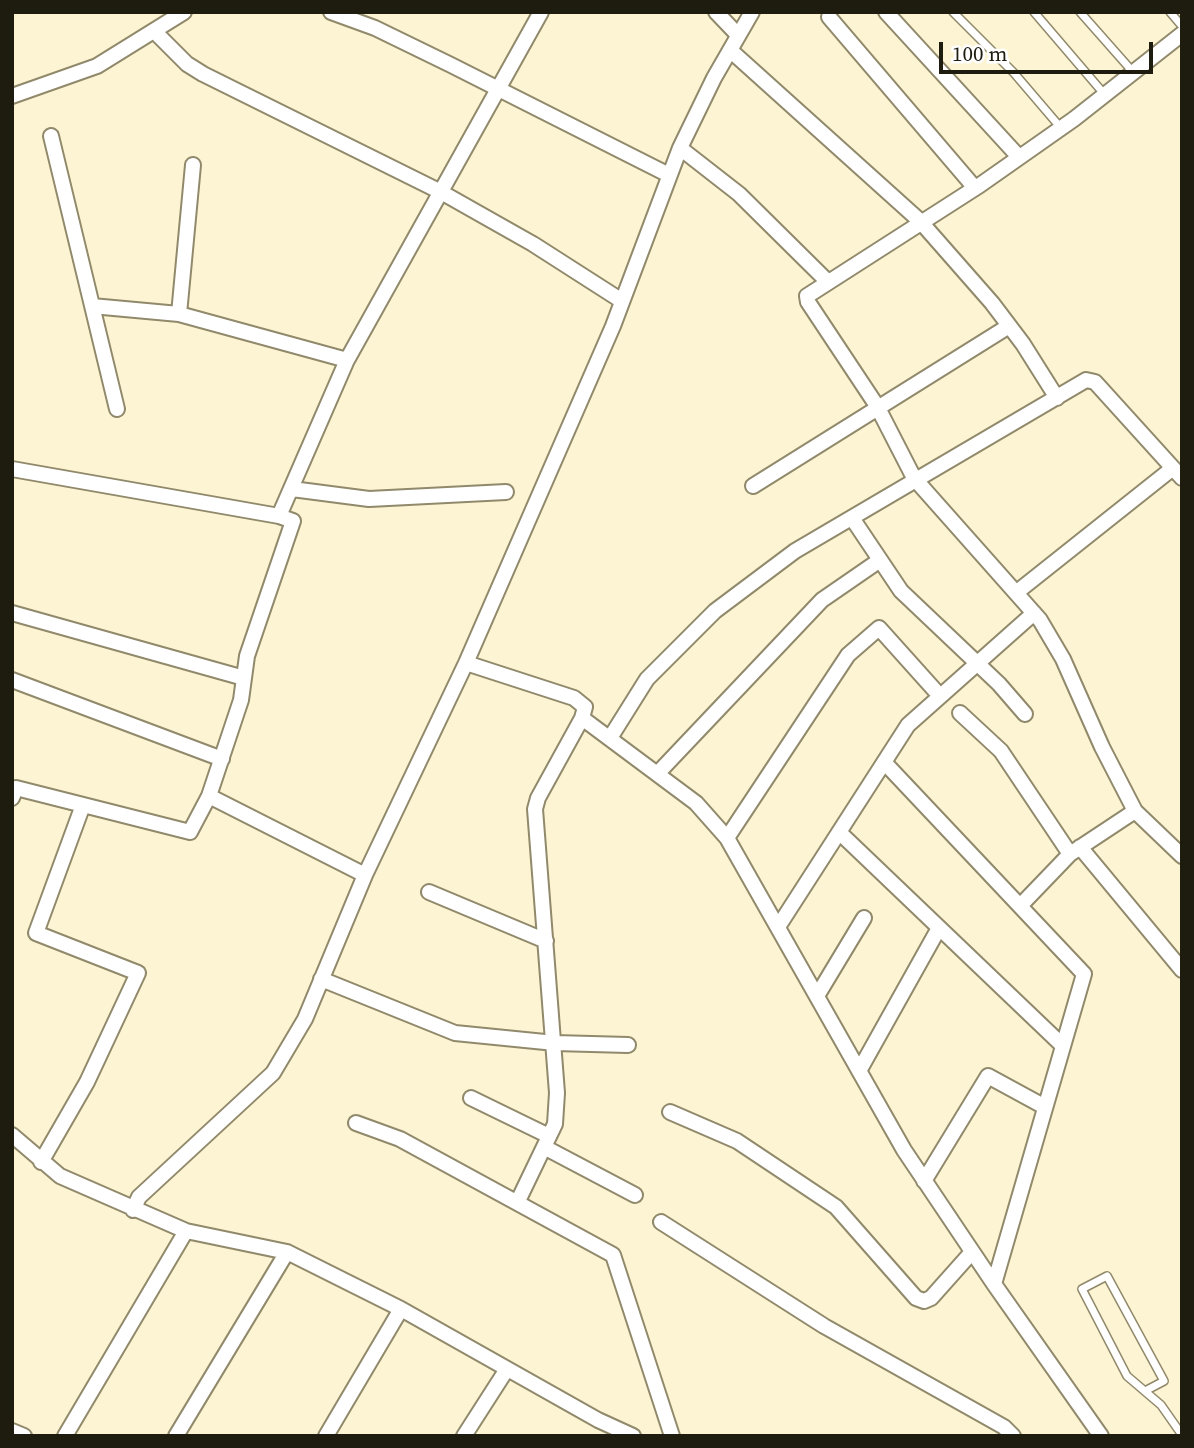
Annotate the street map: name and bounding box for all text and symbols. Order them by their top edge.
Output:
scale bar [942,28,1156,72]
text: 100 m [952,39,1007,68]

